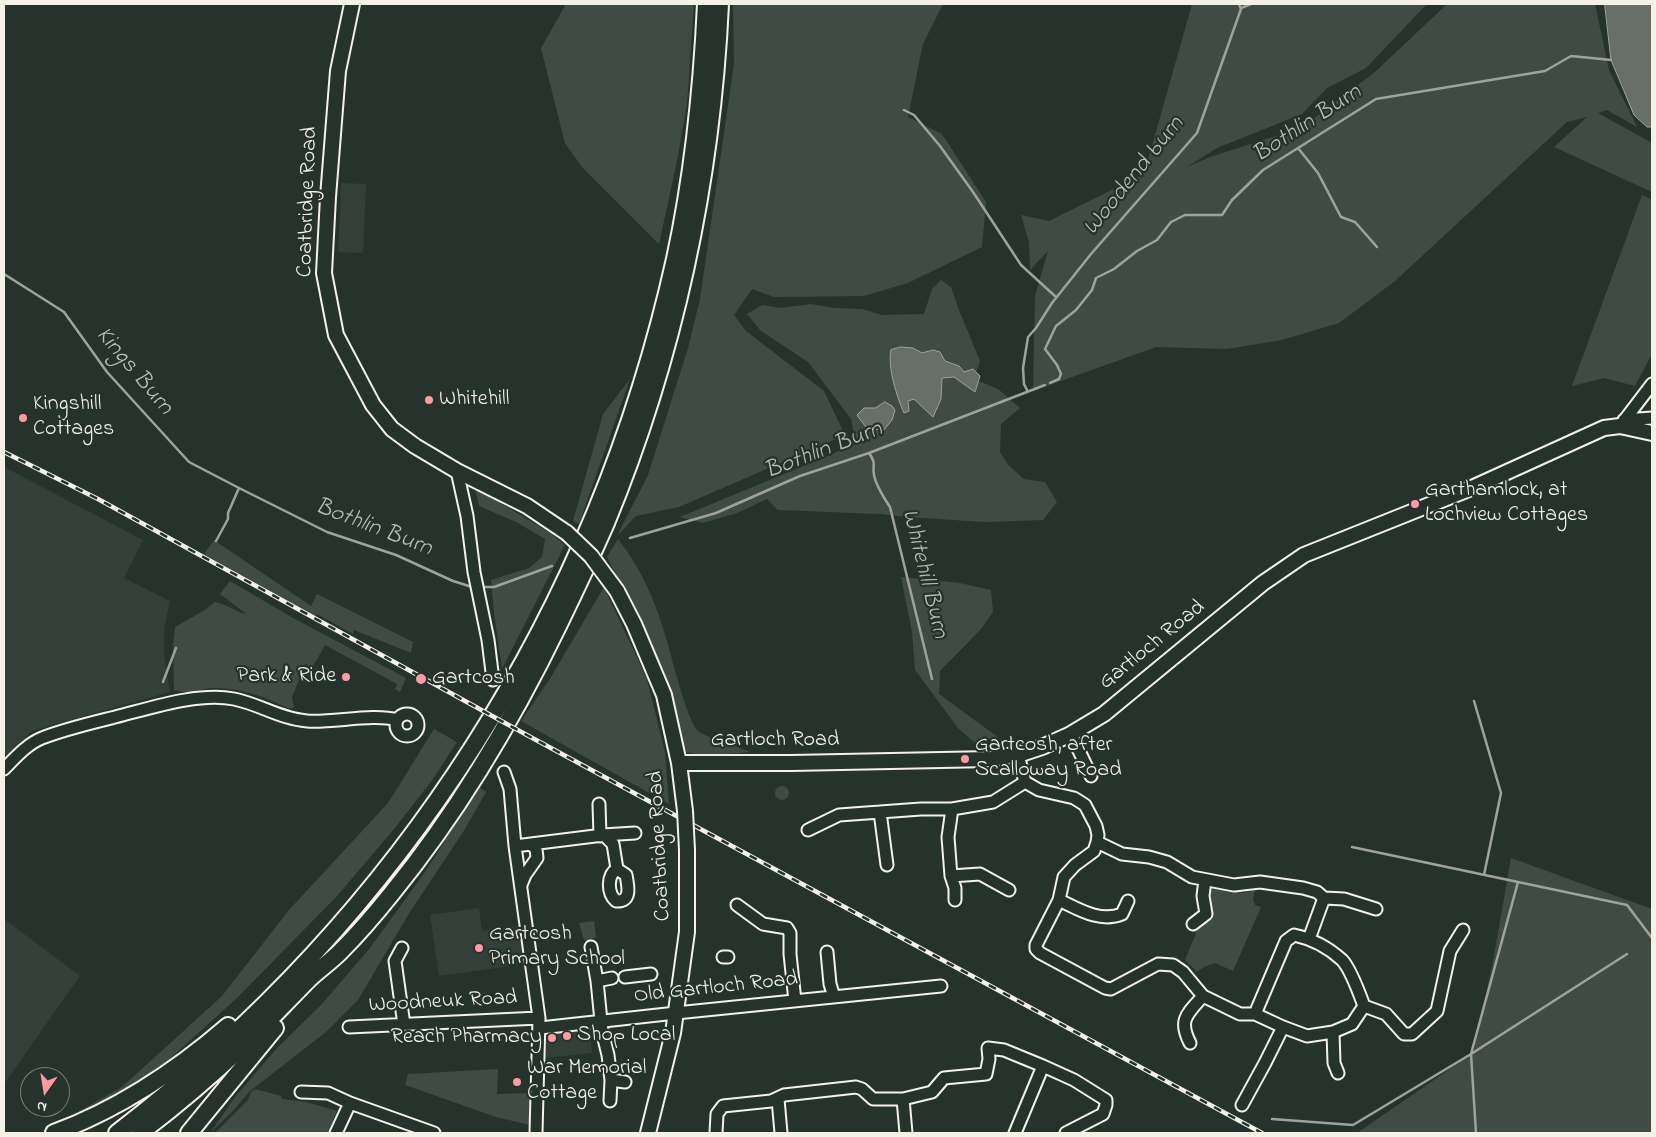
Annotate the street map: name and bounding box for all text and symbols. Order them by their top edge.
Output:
water label: Bothlin Burn [1248,79,1368,171]
water label: Woodend burn [1078,112,1192,242]
street label: Coatbridge Road [293,126,325,278]
water label: Kings Burn [88,322,178,422]
place label: Whitehill [439,387,510,413]
place label: Kingshill Cottages [33,392,114,444]
marker: Whitehill [423,394,435,406]
marker: Kingshill Cottages [17,412,29,424]
water label: Bothlin Burn [761,416,887,488]
place label: Garthamlock, at Lochview Cottages [1425,478,1588,530]
water label: Bothlin Burn [310,493,436,565]
marker: Garthamlock, at Lochview Cottages [1409,498,1421,510]
water label: Whitehill Burn [893,506,953,642]
street label: Gartloch Road [1095,595,1211,697]
place label: Park & Ride [237,664,336,690]
place label: Gartcosh [432,666,515,692]
marker: Park & Ride [340,671,352,683]
marker: Gartcosh [414,672,428,686]
street label: Gartloch Road [711,728,839,754]
place label: Gartcosh, after Scalloway Road [975,733,1121,784]
marker: Gartcosh, after Scalloway Road [959,753,971,765]
street label: Coatbridge Road [644,770,678,922]
place label: Gartcosh Primary School [489,922,625,974]
marker: Gartcosh Primary School [473,942,485,954]
street label: Old Gartloch Road [633,967,799,1011]
street label: Woodneuk Road [368,986,518,1020]
place label: Shop Local [577,1023,675,1049]
place label: Reach Pharmacy [391,1025,542,1051]
marker: Shop Local [561,1030,573,1042]
marker: Reach Pharmacy [546,1032,558,1044]
place label: War Memorial Cottage [527,1056,646,1108]
north arrow [20,1067,70,1117]
marker: War Memorial Cottage [511,1076,523,1088]
text: N [35,1095,49,1117]

